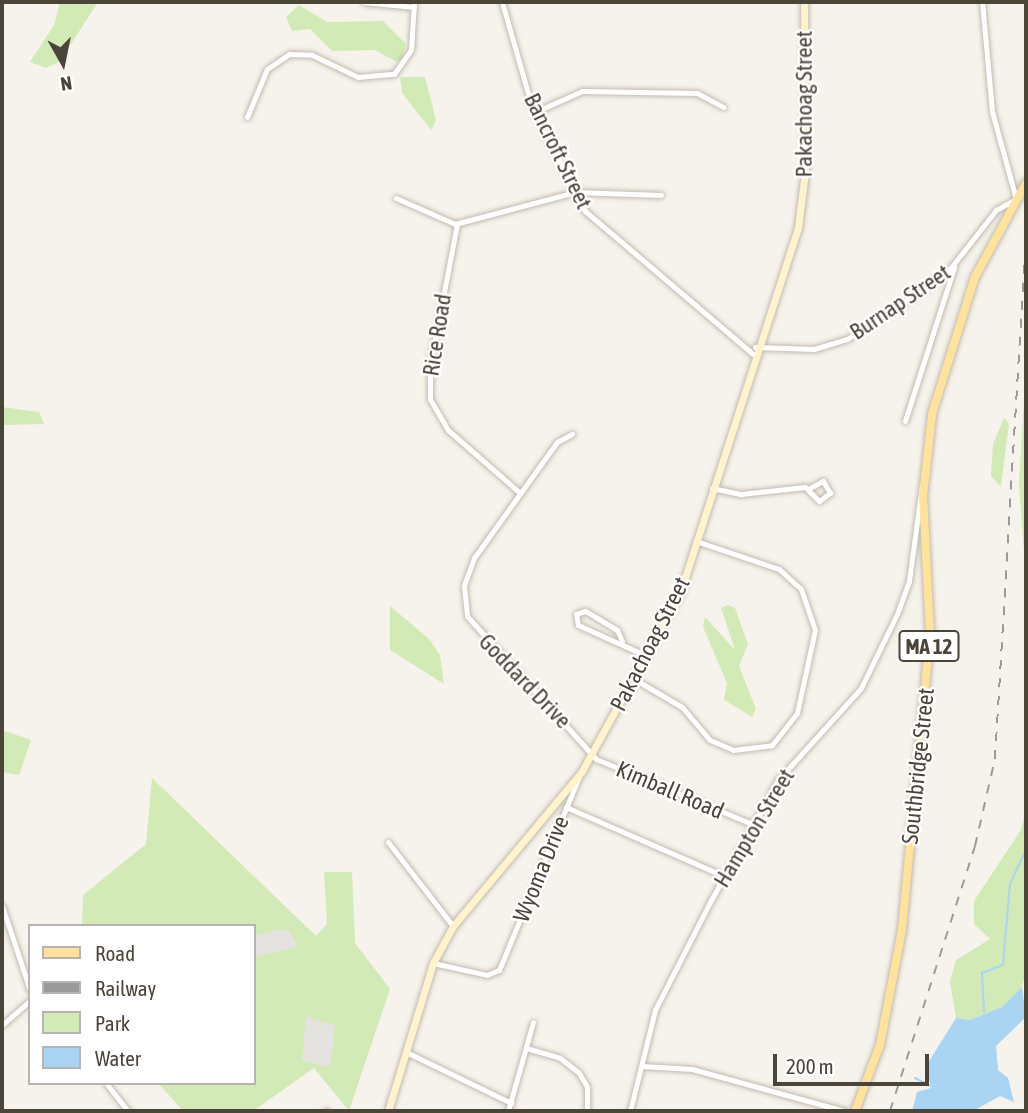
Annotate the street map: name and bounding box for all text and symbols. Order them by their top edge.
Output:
north arrow [28,28,98,98]
street label: Pakachoag Street [790,31,818,177]
text: N [59,72,74,95]
street label: Bancroft Street [518,89,598,213]
street label: Burnap Street [845,258,955,346]
street label: Rice Road [417,292,457,378]
street label: Pakachoag Street [604,572,696,716]
street label: Goddard Drive [473,628,577,734]
road number: MA 12 [898,628,960,664]
street label: Southbridge Street [896,687,940,845]
street label: Kimball Road [612,755,728,825]
street label: Hampton Street [708,764,800,892]
street label: Wyoma Drive [507,812,575,926]
legend [28,924,256,1085]
text: Road [95,941,135,965]
text: Railway [95,976,156,1000]
text: Park [95,1011,130,1035]
scale bar [776,1040,932,1084]
text: Water [95,1046,141,1070]
text: 200 m [786,1054,834,1078]

